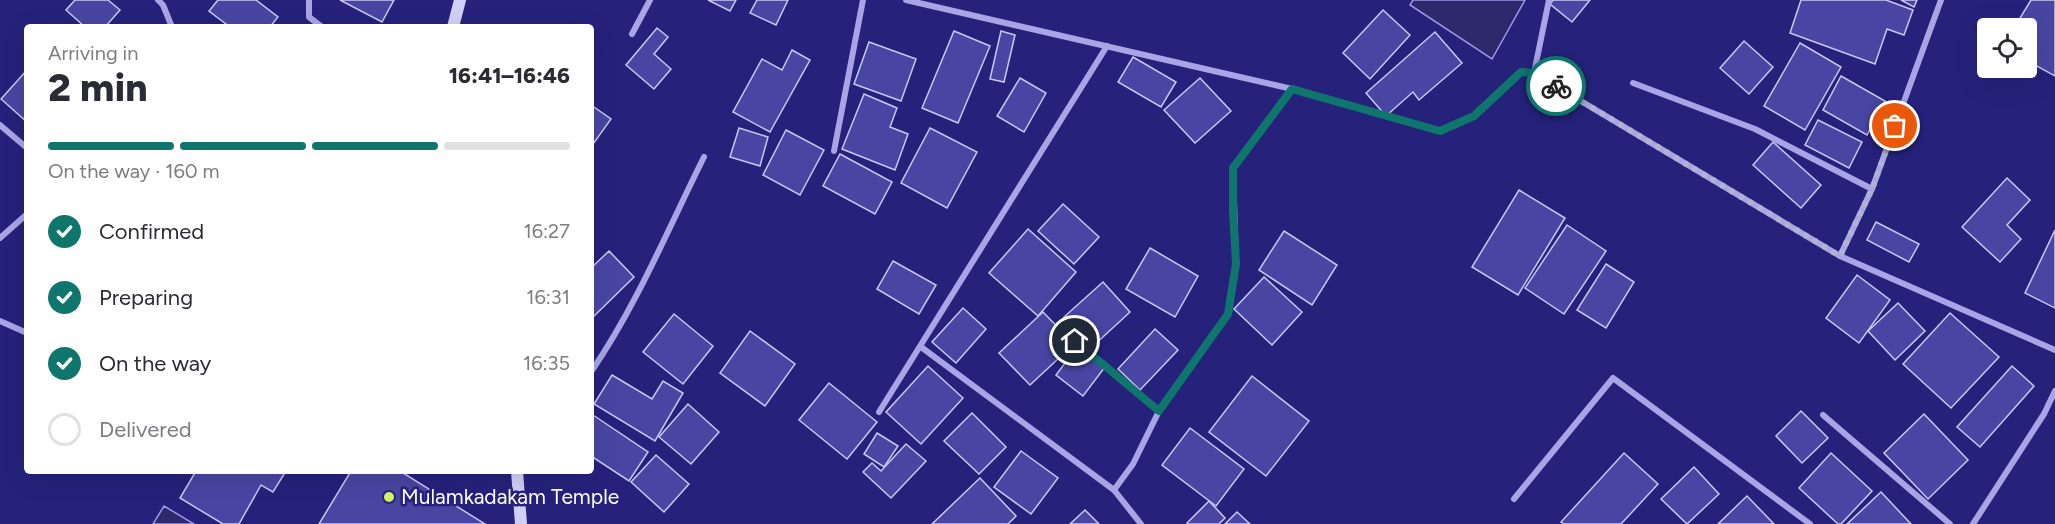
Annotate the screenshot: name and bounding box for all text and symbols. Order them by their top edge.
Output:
map controls [1977,18,2037,78]
button: locate [1977,18,2037,78]
text: Arriving in [48,41,138,65]
courier [1526,56,1586,116]
text: 16:41–16:46 [449,62,570,89]
text: 2 min [48,64,148,111]
icon: bike [1540,70,1573,103]
pin [1869,100,1920,151]
icon: bag [1878,109,1911,142]
text: On the way · 160 m [48,159,220,183]
icon: check [48,215,81,248]
text: Confirmed [99,218,204,245]
text: 16:27 [523,219,570,243]
icon: check [48,281,81,314]
text: Preparing [99,284,193,311]
text: 16:31 [526,285,570,309]
pin [1049,315,1100,366]
icon: home [1058,324,1091,357]
icon: check [48,347,81,380]
text: On the way [99,350,211,377]
text: 16:35 [523,351,570,375]
text: Delivered [99,416,192,443]
place label: Mulamkadakam Temple [401,484,619,509]
marker: Mulamkadakam Temple [382,490,396,504]

